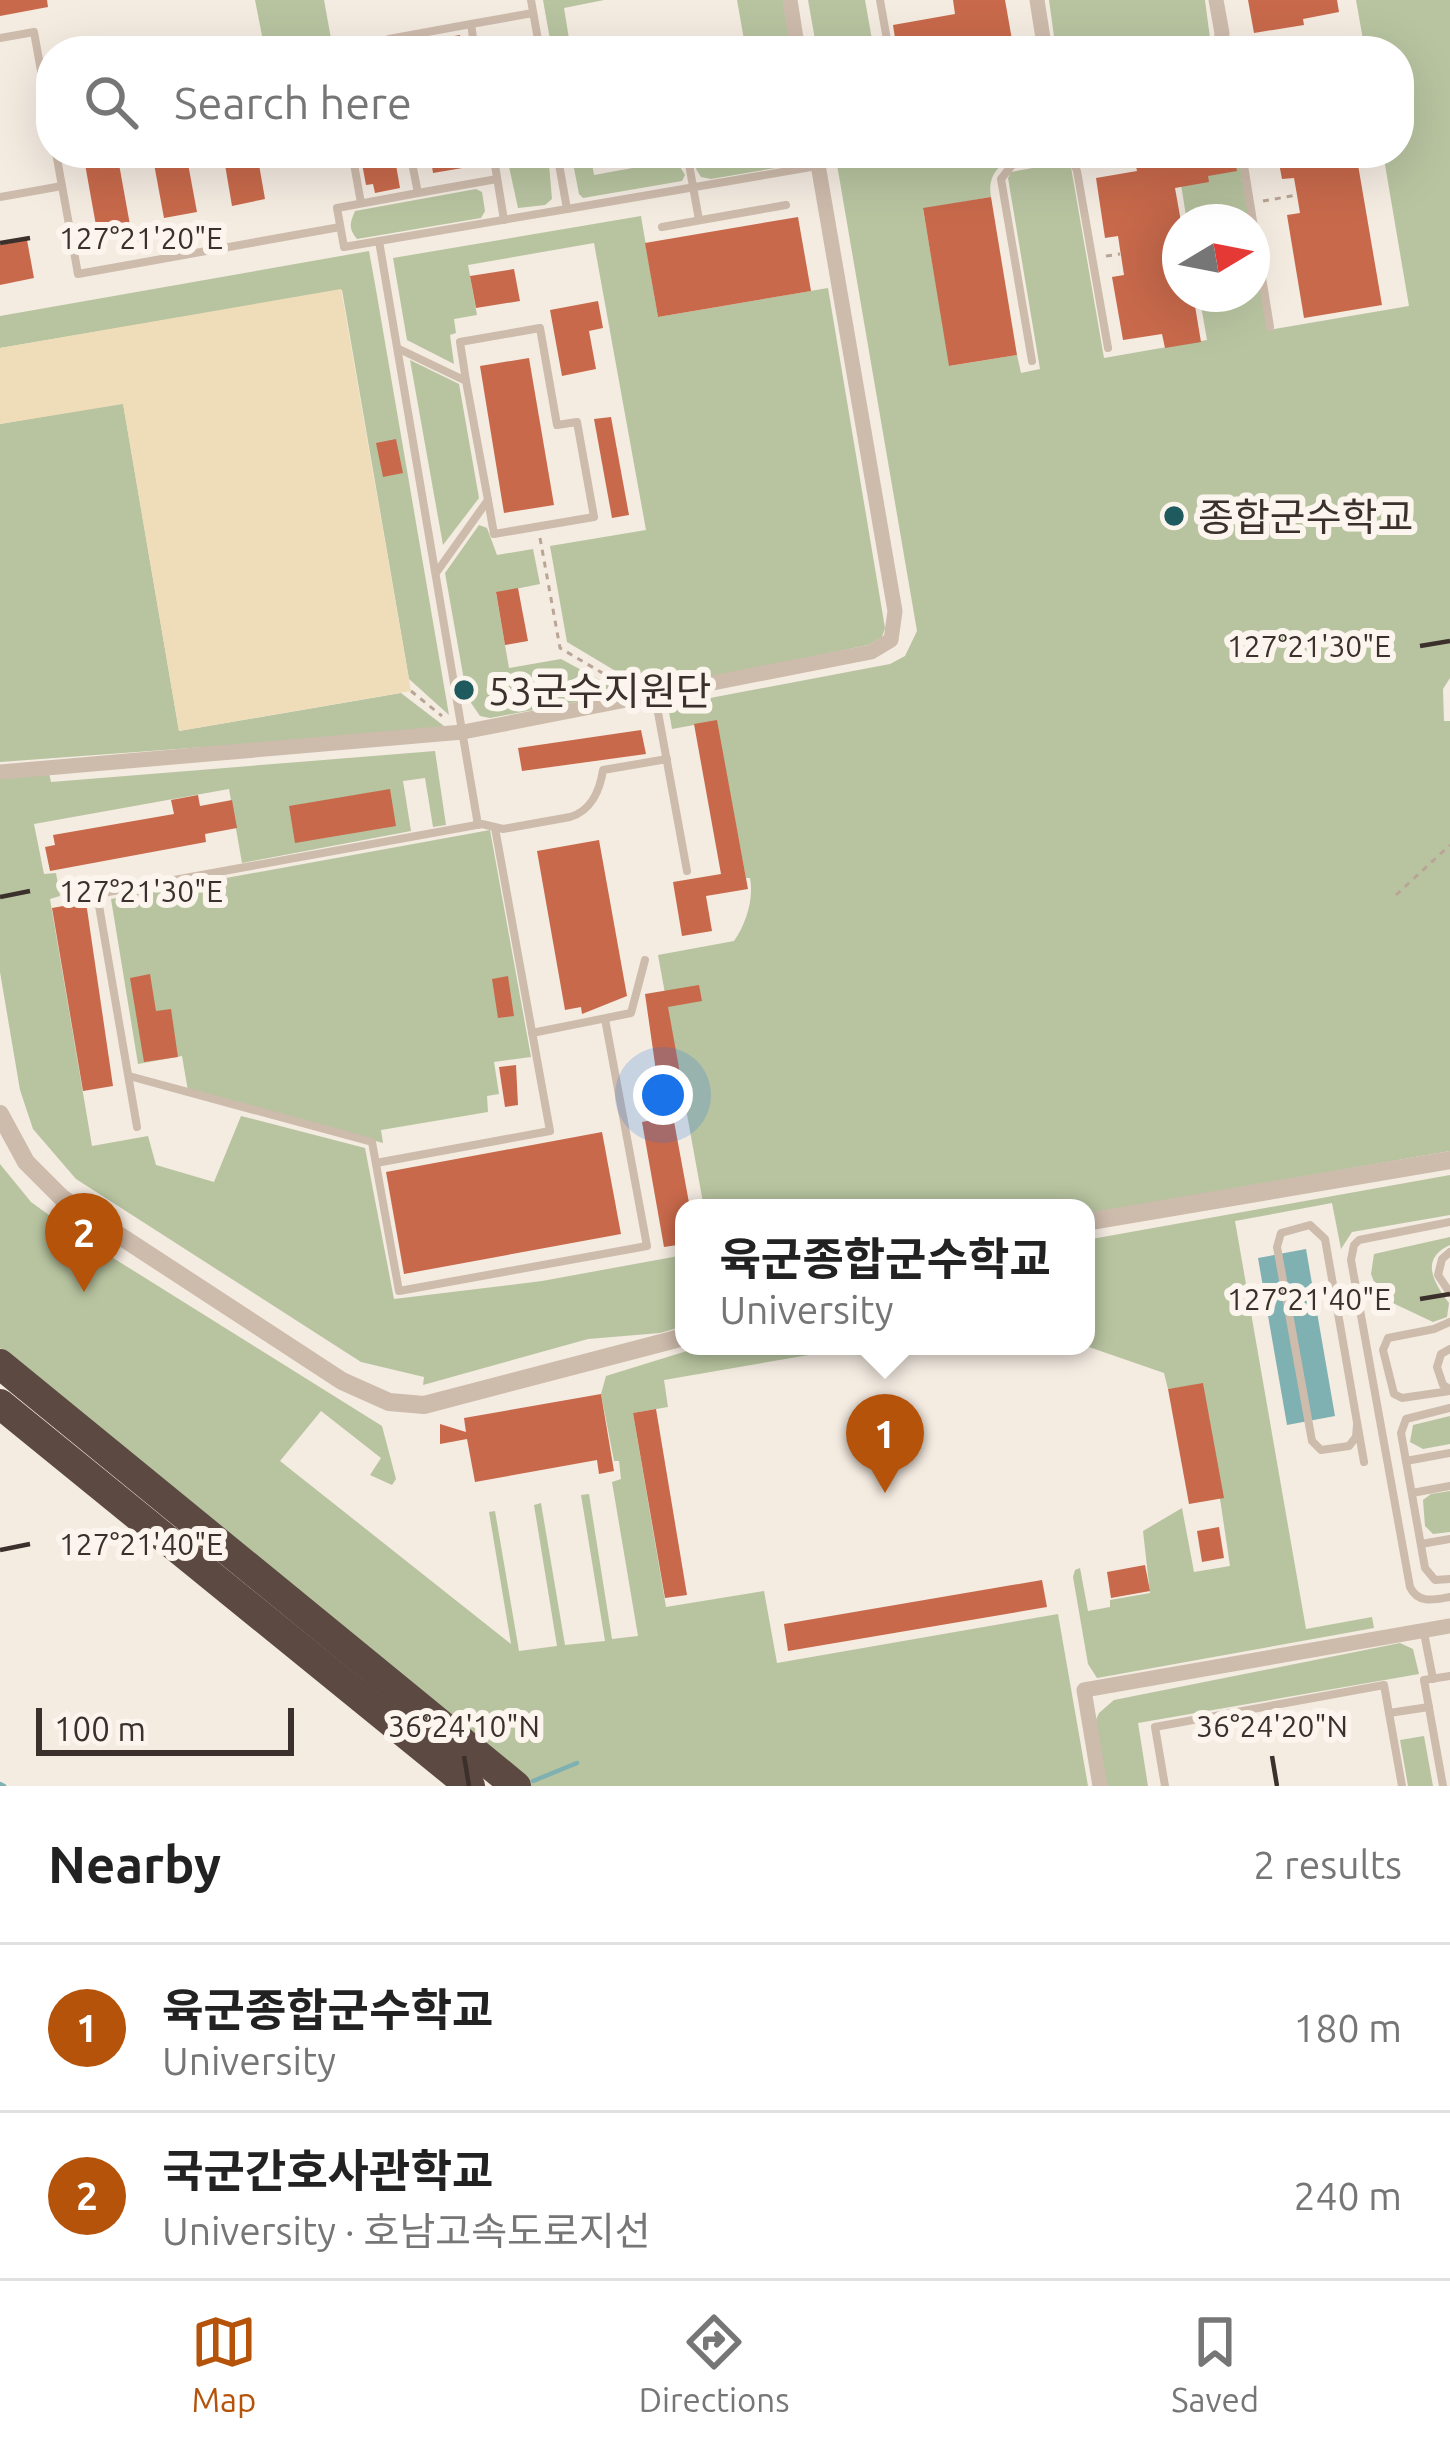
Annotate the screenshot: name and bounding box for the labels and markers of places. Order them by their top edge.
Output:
place label: 종합군수학교 [1198,495,1413,538]
marker: 종합군수학교 [1161,503,1187,529]
place label: 53군수지원단 [488,669,711,712]
marker: 53군수지원단 [451,677,477,703]
pin: 2 [45,1193,123,1292]
pin: 1 [846,1394,924,1493]

